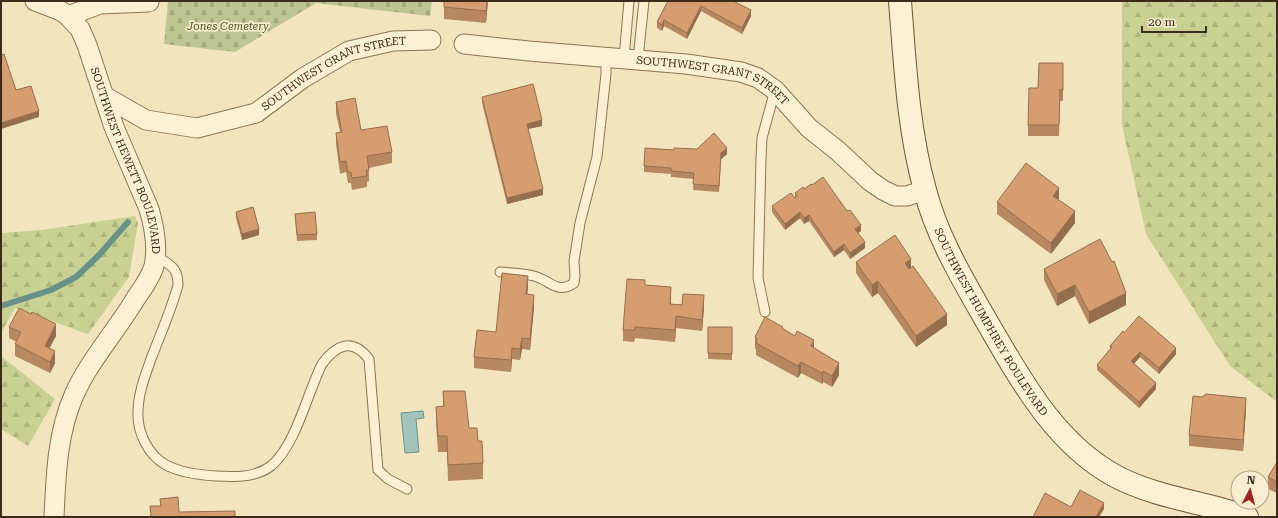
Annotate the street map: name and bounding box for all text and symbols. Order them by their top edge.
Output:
scale bar [1142,8,1206,34]
text: 20 m [1148,15,1175,29]
park label: Jones Cemetery [186,20,269,33]
street label: SOUTHWEST GRANT STREET [259,34,406,113]
street label: SOUTHWEST GRANT STREET [636,53,792,108]
street label: SOUTHWEST HEWETT BOULEVARD [88,65,162,254]
street label: SOUTHWEST HUMPHREY BOULEVARD [932,226,1051,418]
north arrow [1230,470,1270,510]
text: N [1246,474,1256,488]

